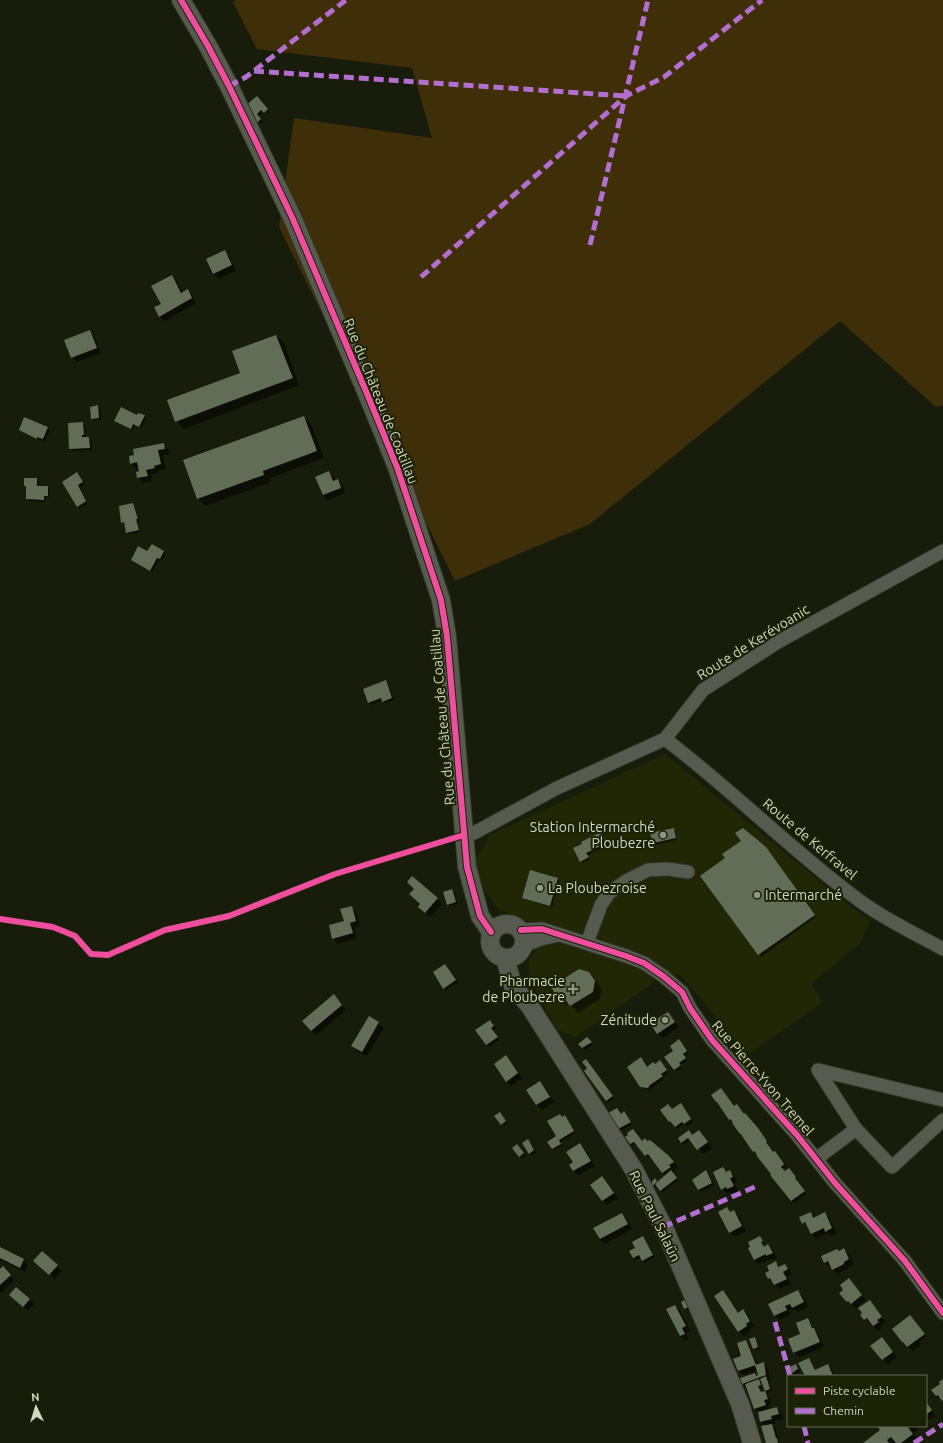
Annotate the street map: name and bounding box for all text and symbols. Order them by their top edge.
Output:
street label: Rue du Château de Coatillau [340,316,422,486]
street label: Route de Kerévoanic [694,601,813,683]
street label: Rue du Château de Coatillau [426,628,458,806]
street label: Route de Kerfravel [760,795,861,883]
place label: Station Intermarché Ploubezre [530,819,655,851]
marker: Station Intermarché Ploubezre [658,830,668,840]
place label: La Ploubezroise [548,880,647,896]
marker: La Ploubezroise [535,883,545,893]
place label: Intermarché [765,887,842,903]
marker: Intermarché [752,890,762,900]
place label: Pharmacie de Ploubezre [482,973,565,1005]
marker: Pharmacie de Ploubezre [568,984,578,994]
place label: Zénitude [601,1012,657,1028]
marker: Zénitude [660,1015,670,1025]
street label: Rue Pierre-Yvon Tremel [709,1017,817,1139]
street label: Rue Paul Salaün [626,1168,684,1264]
legend [787,1375,927,1427]
text: Piste cyclable [823,1384,896,1397]
north arrow [16,1387,56,1427]
text: N [31,1391,40,1403]
text: Chemin [823,1404,864,1417]

